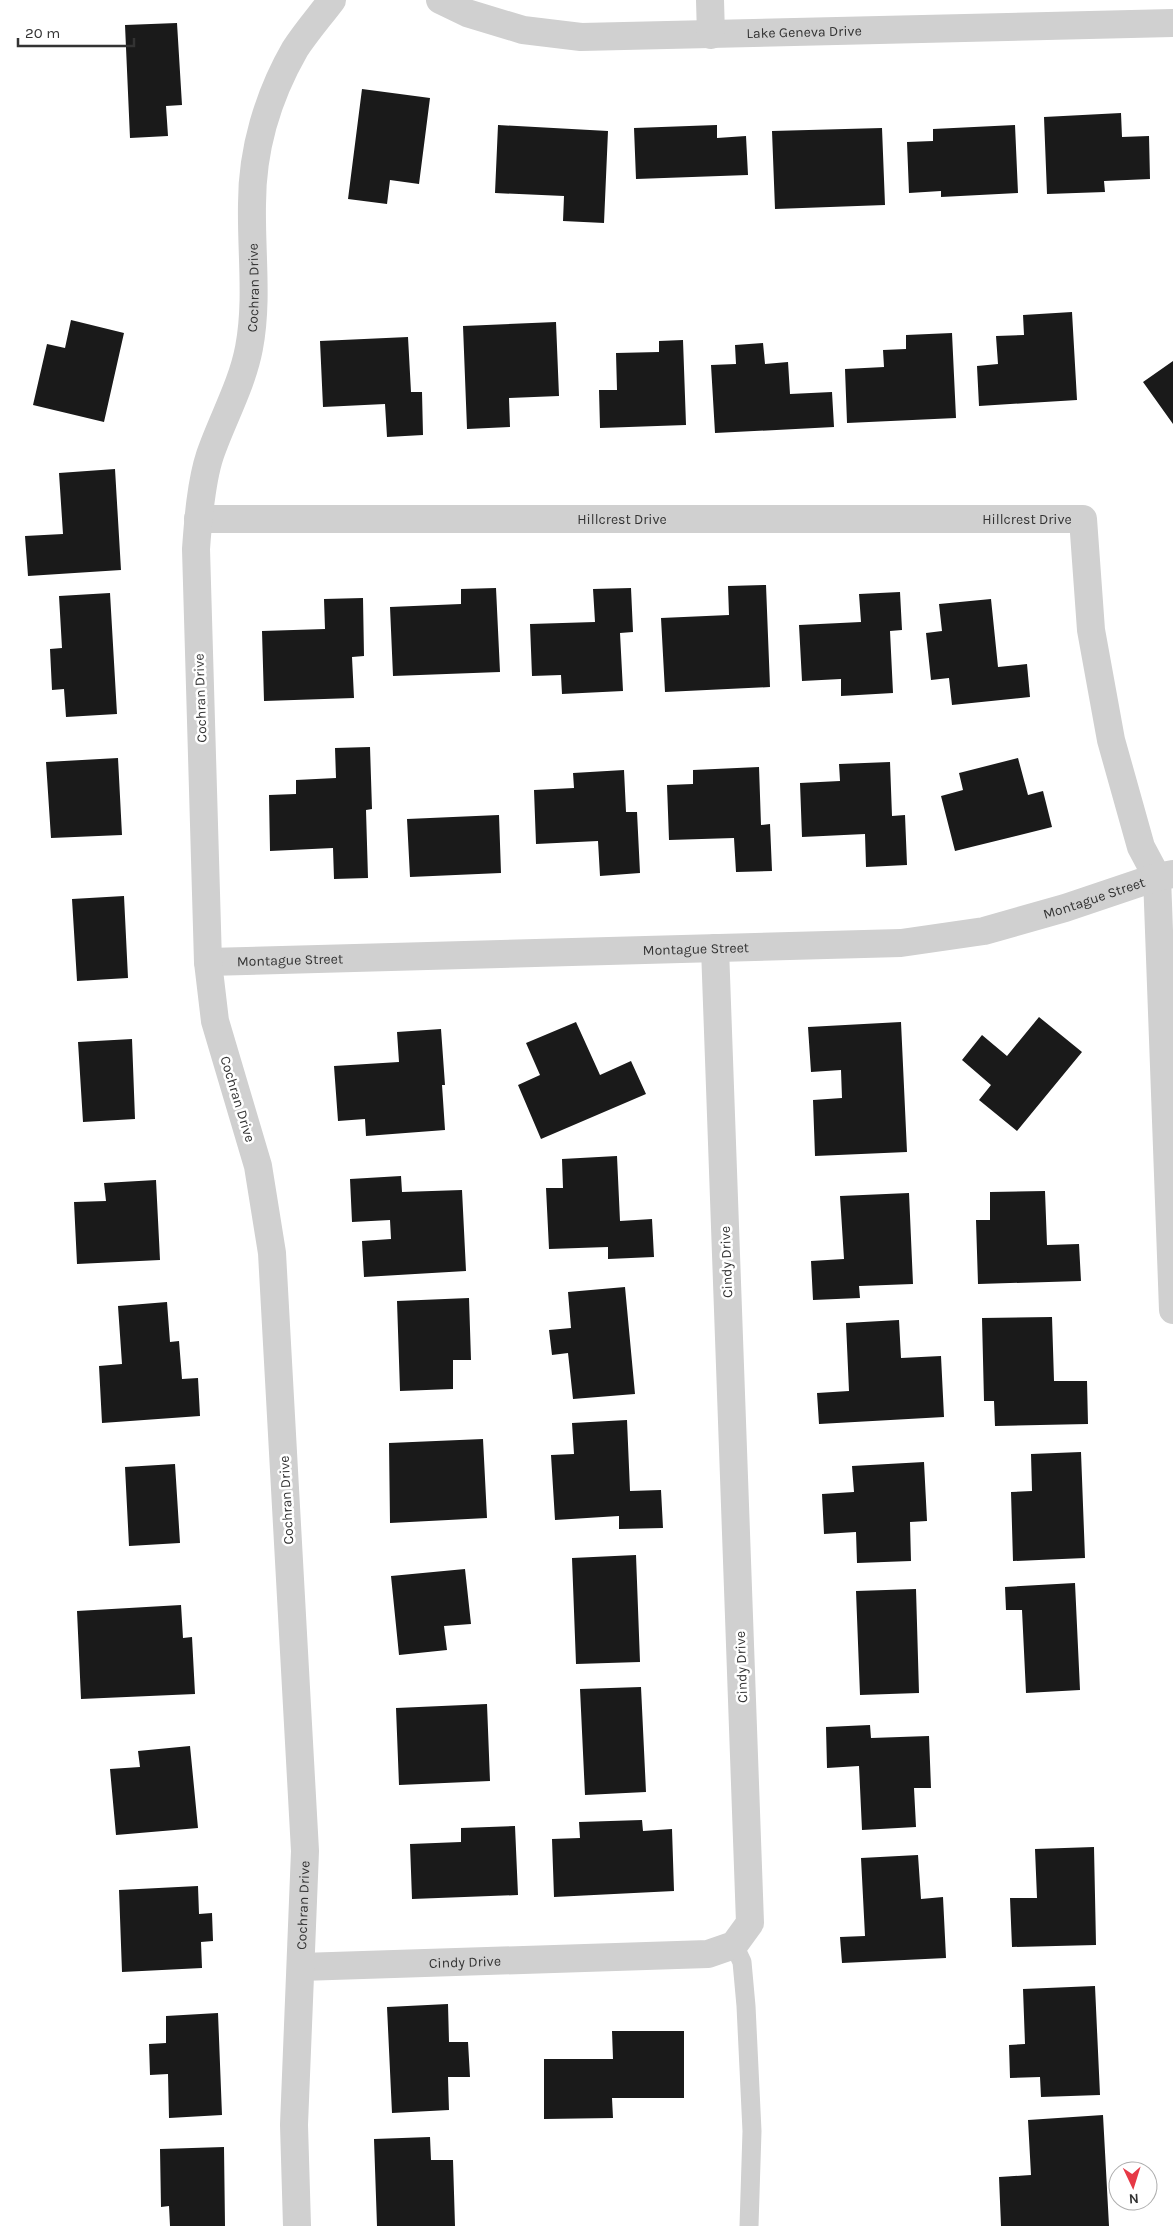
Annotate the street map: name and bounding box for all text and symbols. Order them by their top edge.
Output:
scale bar [18,15,134,47]
street label: Lake Geneva Drive [746,22,862,42]
text: 20 m [25,24,60,42]
street label: Cochran Drive [244,243,263,333]
street label: Hillcrest Drive [577,511,667,528]
street label: Hillcrest Drive [982,511,1072,528]
street label: Cochran Drive [190,653,211,743]
street label: Montague Street [1041,874,1147,923]
street label: Montague Street [642,939,749,959]
street label: Montague Street [237,950,343,970]
street label: Cochran Drive [216,1054,259,1144]
street label: Cindy Drive [717,1226,736,1298]
street label: Cochran Drive [276,1455,297,1545]
street label: Cindy Drive [732,1631,751,1703]
street label: Cochran Drive [293,1860,314,1950]
street label: Cindy Drive [429,1953,501,1972]
north arrow [1108,2161,1158,2211]
text: N [1128,2190,1139,2207]

